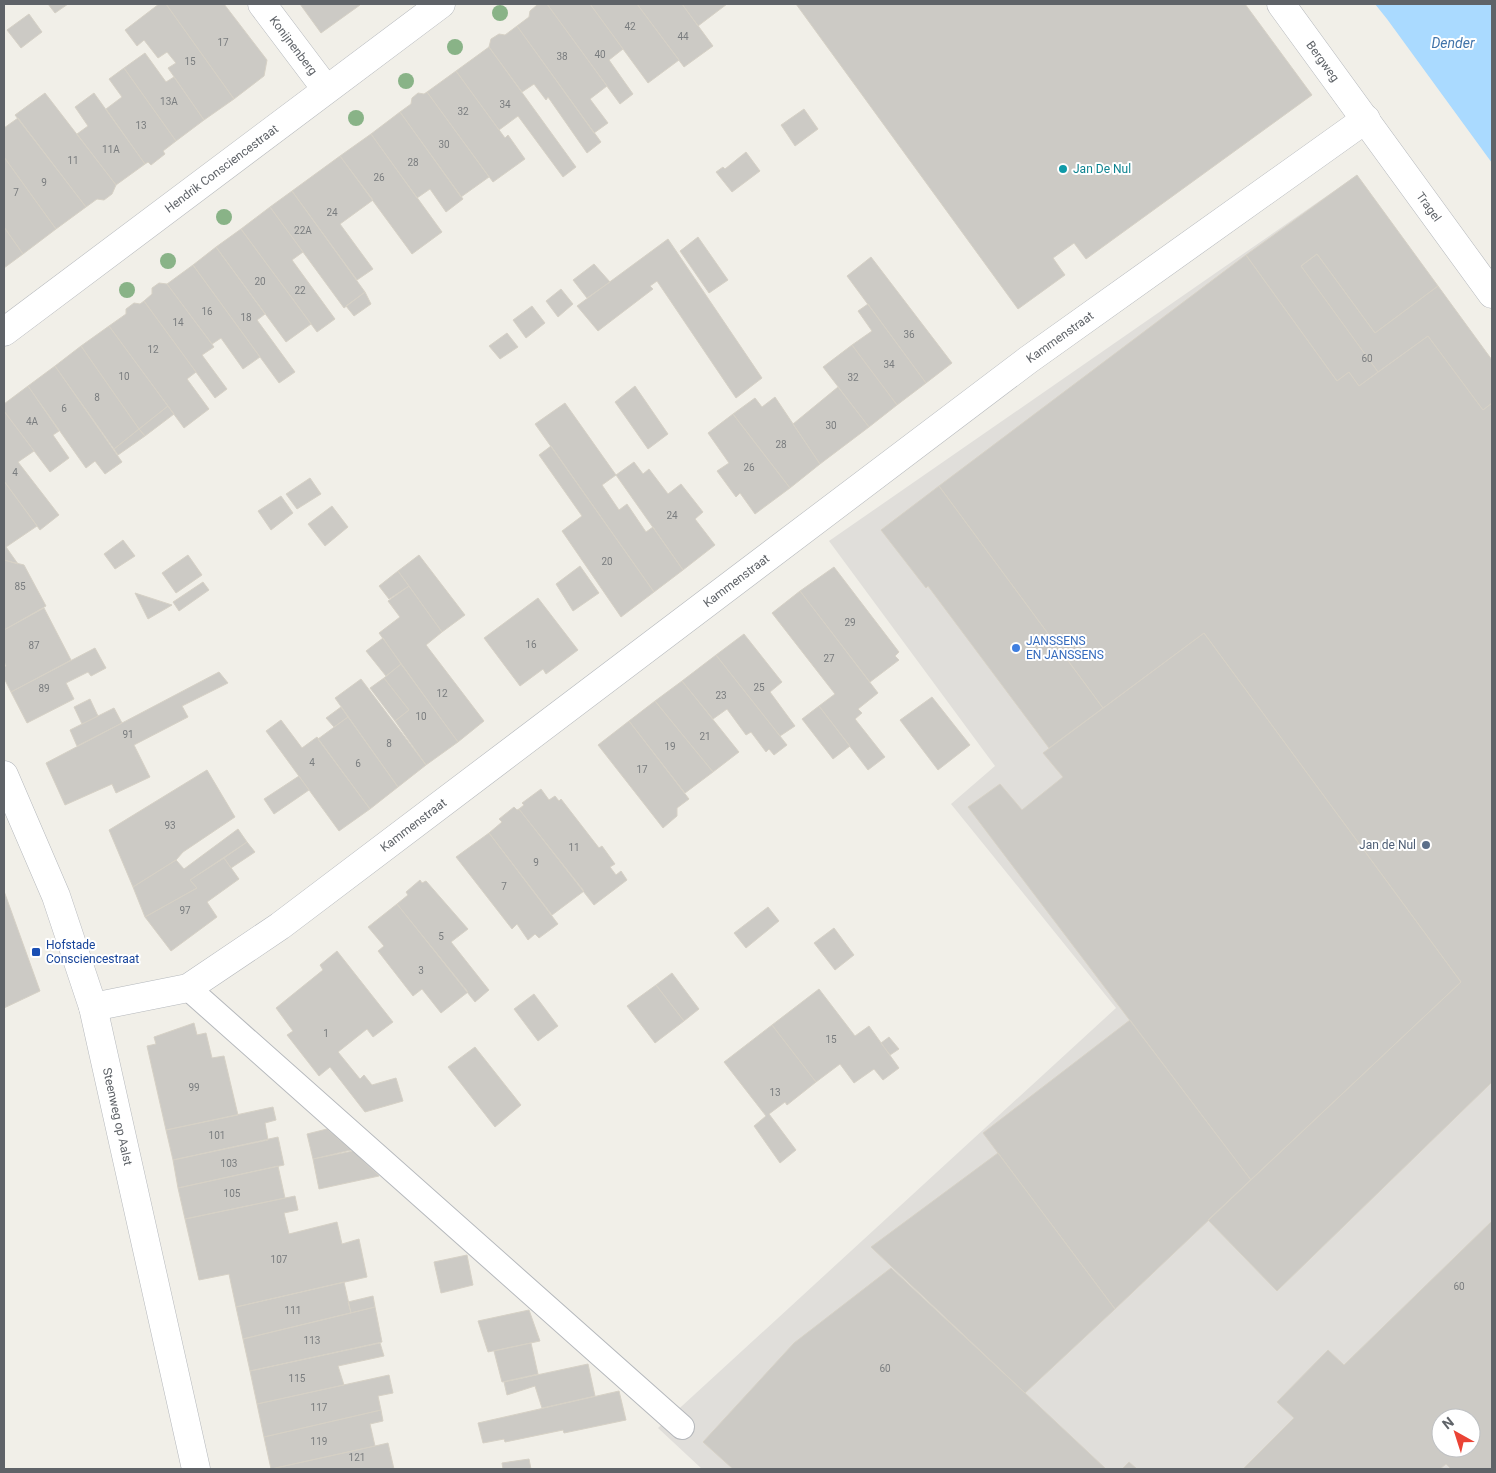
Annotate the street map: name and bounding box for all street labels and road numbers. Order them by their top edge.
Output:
street label: Konijnenberg [267,13,320,78]
street label: Bergweg [1303,38,1342,84]
street label: Hendrik Consciencestraat [162,122,281,216]
street label: Tragel [1413,189,1444,224]
street label: Kammenstraat [1024,309,1096,366]
street label: Kammenstraat [701,551,772,610]
street label: Kammenstraat [378,796,449,855]
street label: Steenweg op Aalst [100,1066,135,1167]

